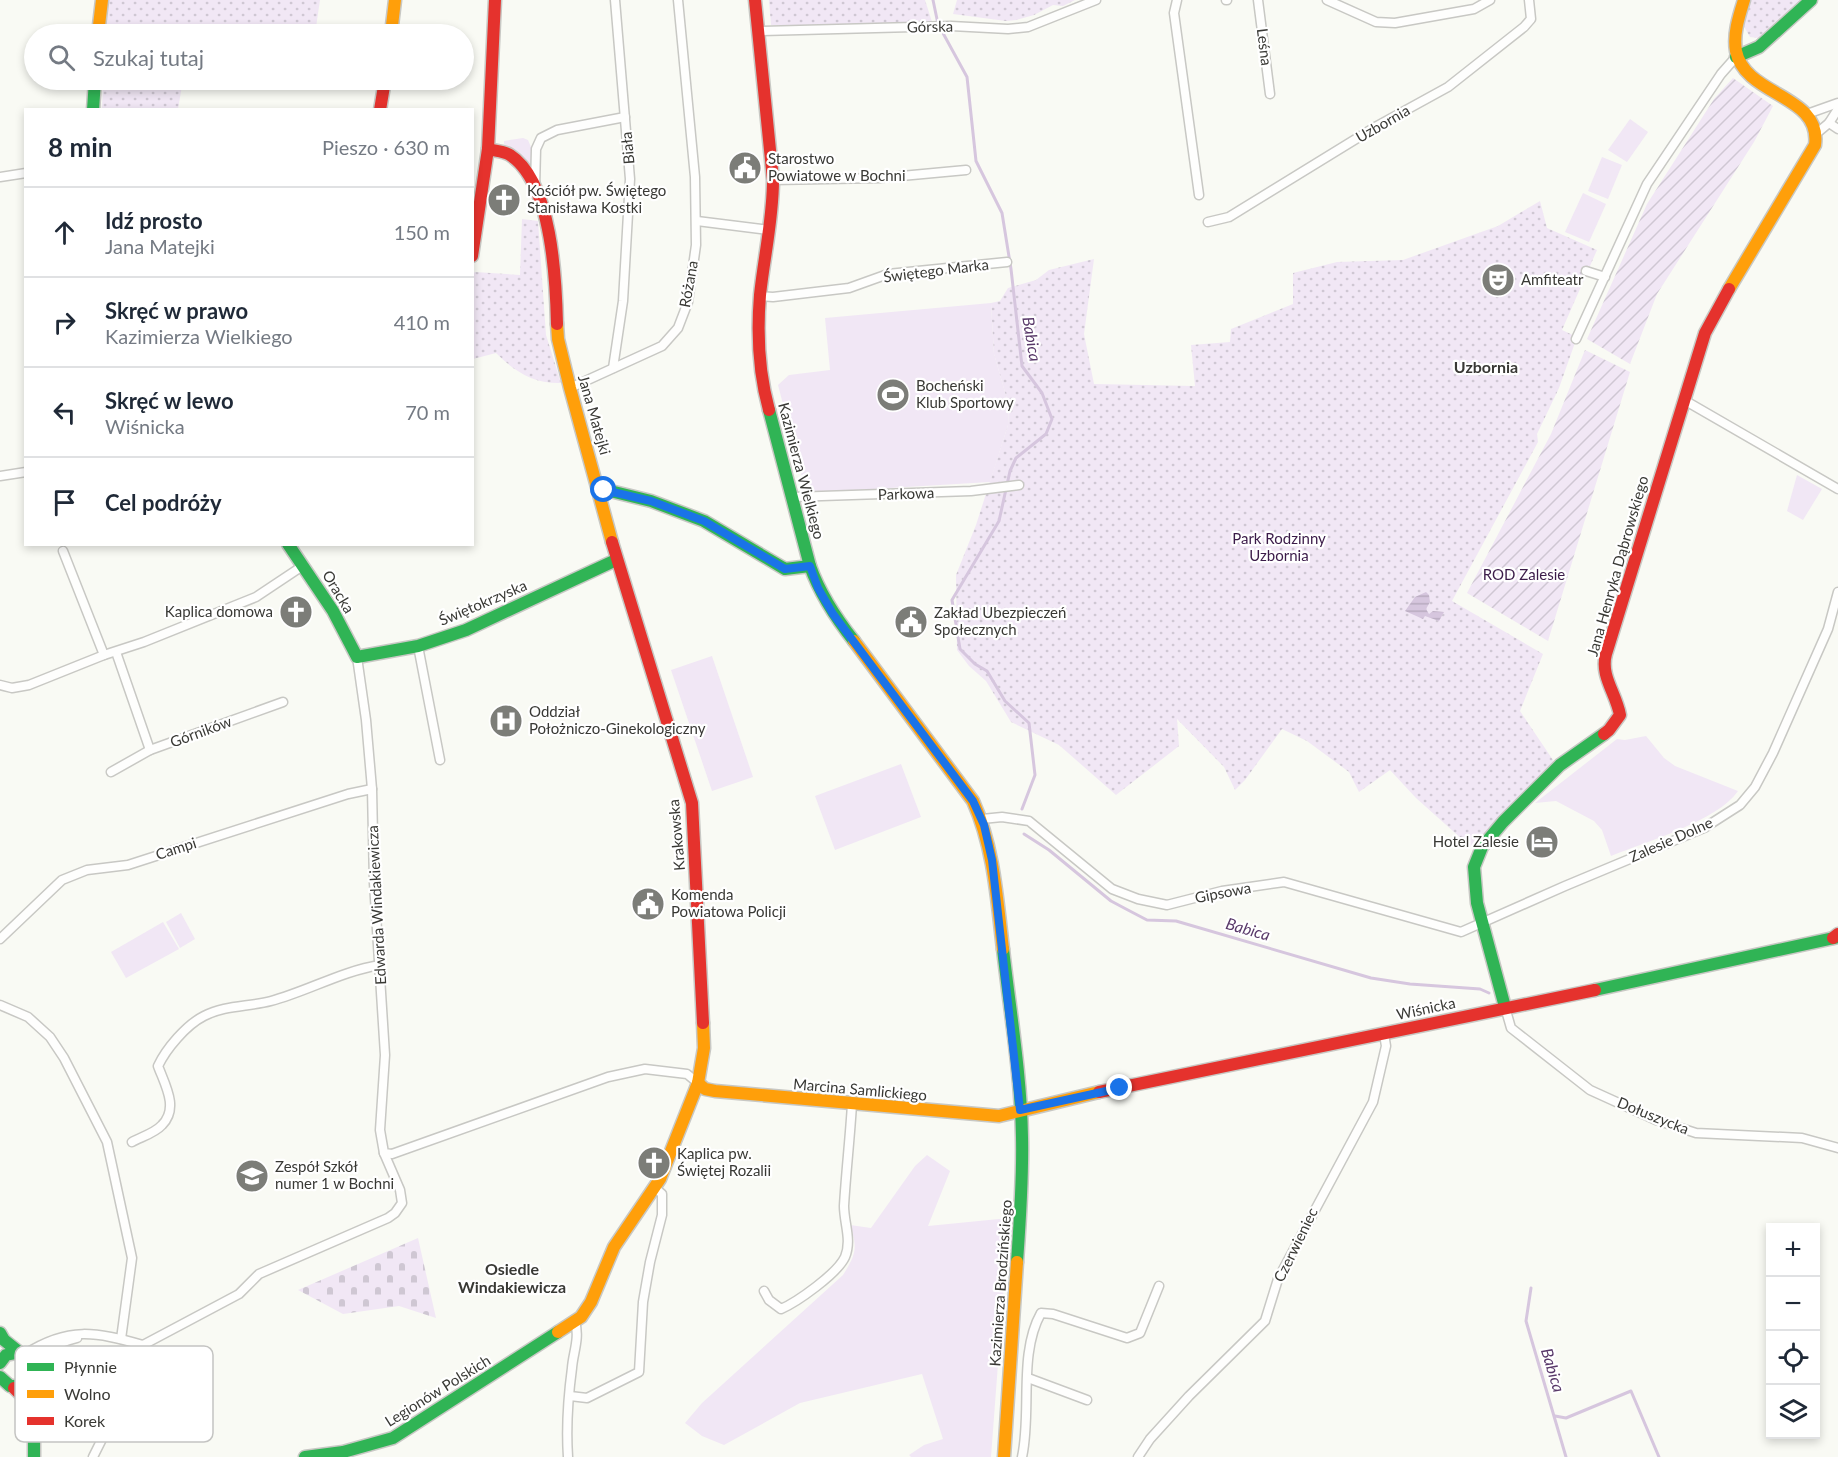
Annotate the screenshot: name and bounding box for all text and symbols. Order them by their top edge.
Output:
street label: Górska [907,17,953,35]
search box [24,24,474,90]
street label: Leśna [1254,27,1276,67]
icon: search [45,41,78,74]
text: Szukaj tutaj [93,44,204,71]
street label: Uzbornia [1352,101,1413,146]
text: 8 min [48,131,112,163]
street label: Biała [617,131,637,165]
text: Pieszo · 630 m [322,135,450,159]
place label: Starostwo Powiatowe w Bochni [768,149,906,184]
public building icon: Starostwo Powiatowe w Bochni [727,150,763,186]
place label: Kościół pw. Świętego Stanisława Kostki [527,181,666,216]
church icon: Kościół pw. Świętego Stanisława Kostki [486,182,522,218]
text: Idź prosto [105,207,203,234]
icon: ahead [48,216,81,249]
text: 150 m [394,220,450,244]
text: Jana Matejki [105,234,215,258]
street label: Świętego Marka [882,255,990,285]
street label: Różana [675,259,701,309]
theatre icon: Amfiteatr [1480,262,1516,298]
place label: Amfiteatr [1521,270,1584,288]
text: Skręć w prawo [105,297,248,324]
icon: right [48,306,81,339]
text: 410 m [394,310,450,334]
water label: Babica [1019,315,1046,363]
text: Kazimierza Wielkiego [105,324,293,348]
district label: Uzbornia [1454,357,1518,376]
street label: Jana Matejki [575,373,615,457]
place label: Bocheński Klub Sportowy [916,376,1014,411]
sports icon: Bocheński Klub Sportowy [875,377,911,413]
text: Skręć w lewo [105,387,234,414]
icon: left [48,396,81,429]
text: 70 m [405,400,450,424]
street label: Kazimierza Wielkiego [775,400,829,541]
text: Wiśnicka [105,414,185,438]
street label: Jana Henryka Dąbrowskiego [1583,473,1651,658]
route start [590,476,616,502]
street label: Parkowa [877,483,934,503]
icon: arrive [48,486,81,519]
text: Cel podróży [105,489,222,516]
park label: Park Rodzinny Uzbornia [1232,529,1326,564]
park label: ROD Zalesie [1483,565,1565,583]
street label: Oracka [319,567,359,616]
street label: Świętokrzyska [436,575,529,629]
church icon: Kaplica domowa [278,594,314,630]
place label: Kaplica domowa [165,602,273,620]
place label: Zakład Ubezpieczeń Społecznych [934,603,1066,638]
public building icon: Zakład Ubezpieczeń Społecznych [893,604,929,640]
place label: Oddział Położniczo-Ginekologiczny [529,702,706,737]
hospital icon: Oddział Położniczo-Ginekologiczny [488,703,524,739]
street label: Górników [167,712,234,750]
street label: Krakowska [664,799,688,872]
street label: Zalesie Dolne [1626,813,1715,865]
hotel icon: Hotel Zalesie [1524,824,1560,860]
street label: Edwarda Windakiewicza [363,825,389,985]
place label: Hotel Zalesie [1433,832,1519,850]
street label: Campi [153,833,198,863]
street label: Gipsowa [1193,878,1252,906]
place label: Komenda Powiatowa Policji [671,885,786,920]
public building icon: Komenda Powiatowa Policji [630,886,666,922]
water label: Babica [1224,913,1272,944]
street label: Wiśnicka [1395,993,1457,1023]
street label: Marcina Samlickiego [792,1074,928,1104]
route end [1106,1074,1132,1100]
street label: Dołuszycka [1615,1093,1692,1138]
place label: Kaplica pw. Świętej Rozalii [677,1144,771,1179]
church icon: Kaplica pw. Świętej Rozalii [636,1145,672,1181]
place label: Zespół Szkół numer 1 w Bochni [275,1157,394,1192]
school or university icon: Zespół Szkół numer 1 w Bochni [234,1158,270,1194]
street label: Kazimierza Brodzińskiego [985,1199,1015,1367]
street label: Czerwieniec [1269,1204,1321,1285]
map controls [1766,1223,1820,1439]
button: + [1766,1223,1820,1277]
district label: Osiedle Windakiewicza [458,1259,566,1296]
button: − [1766,1277,1820,1331]
button: locate [1766,1331,1820,1385]
water label: Babica [1538,1345,1569,1394]
legend [15,1346,213,1442]
street label: Legionów Polskich [381,1350,494,1430]
text: Płynnie [64,1357,117,1376]
text: Wolno [64,1384,111,1403]
button: layers [1766,1385,1820,1439]
text: Korek [64,1411,106,1430]

